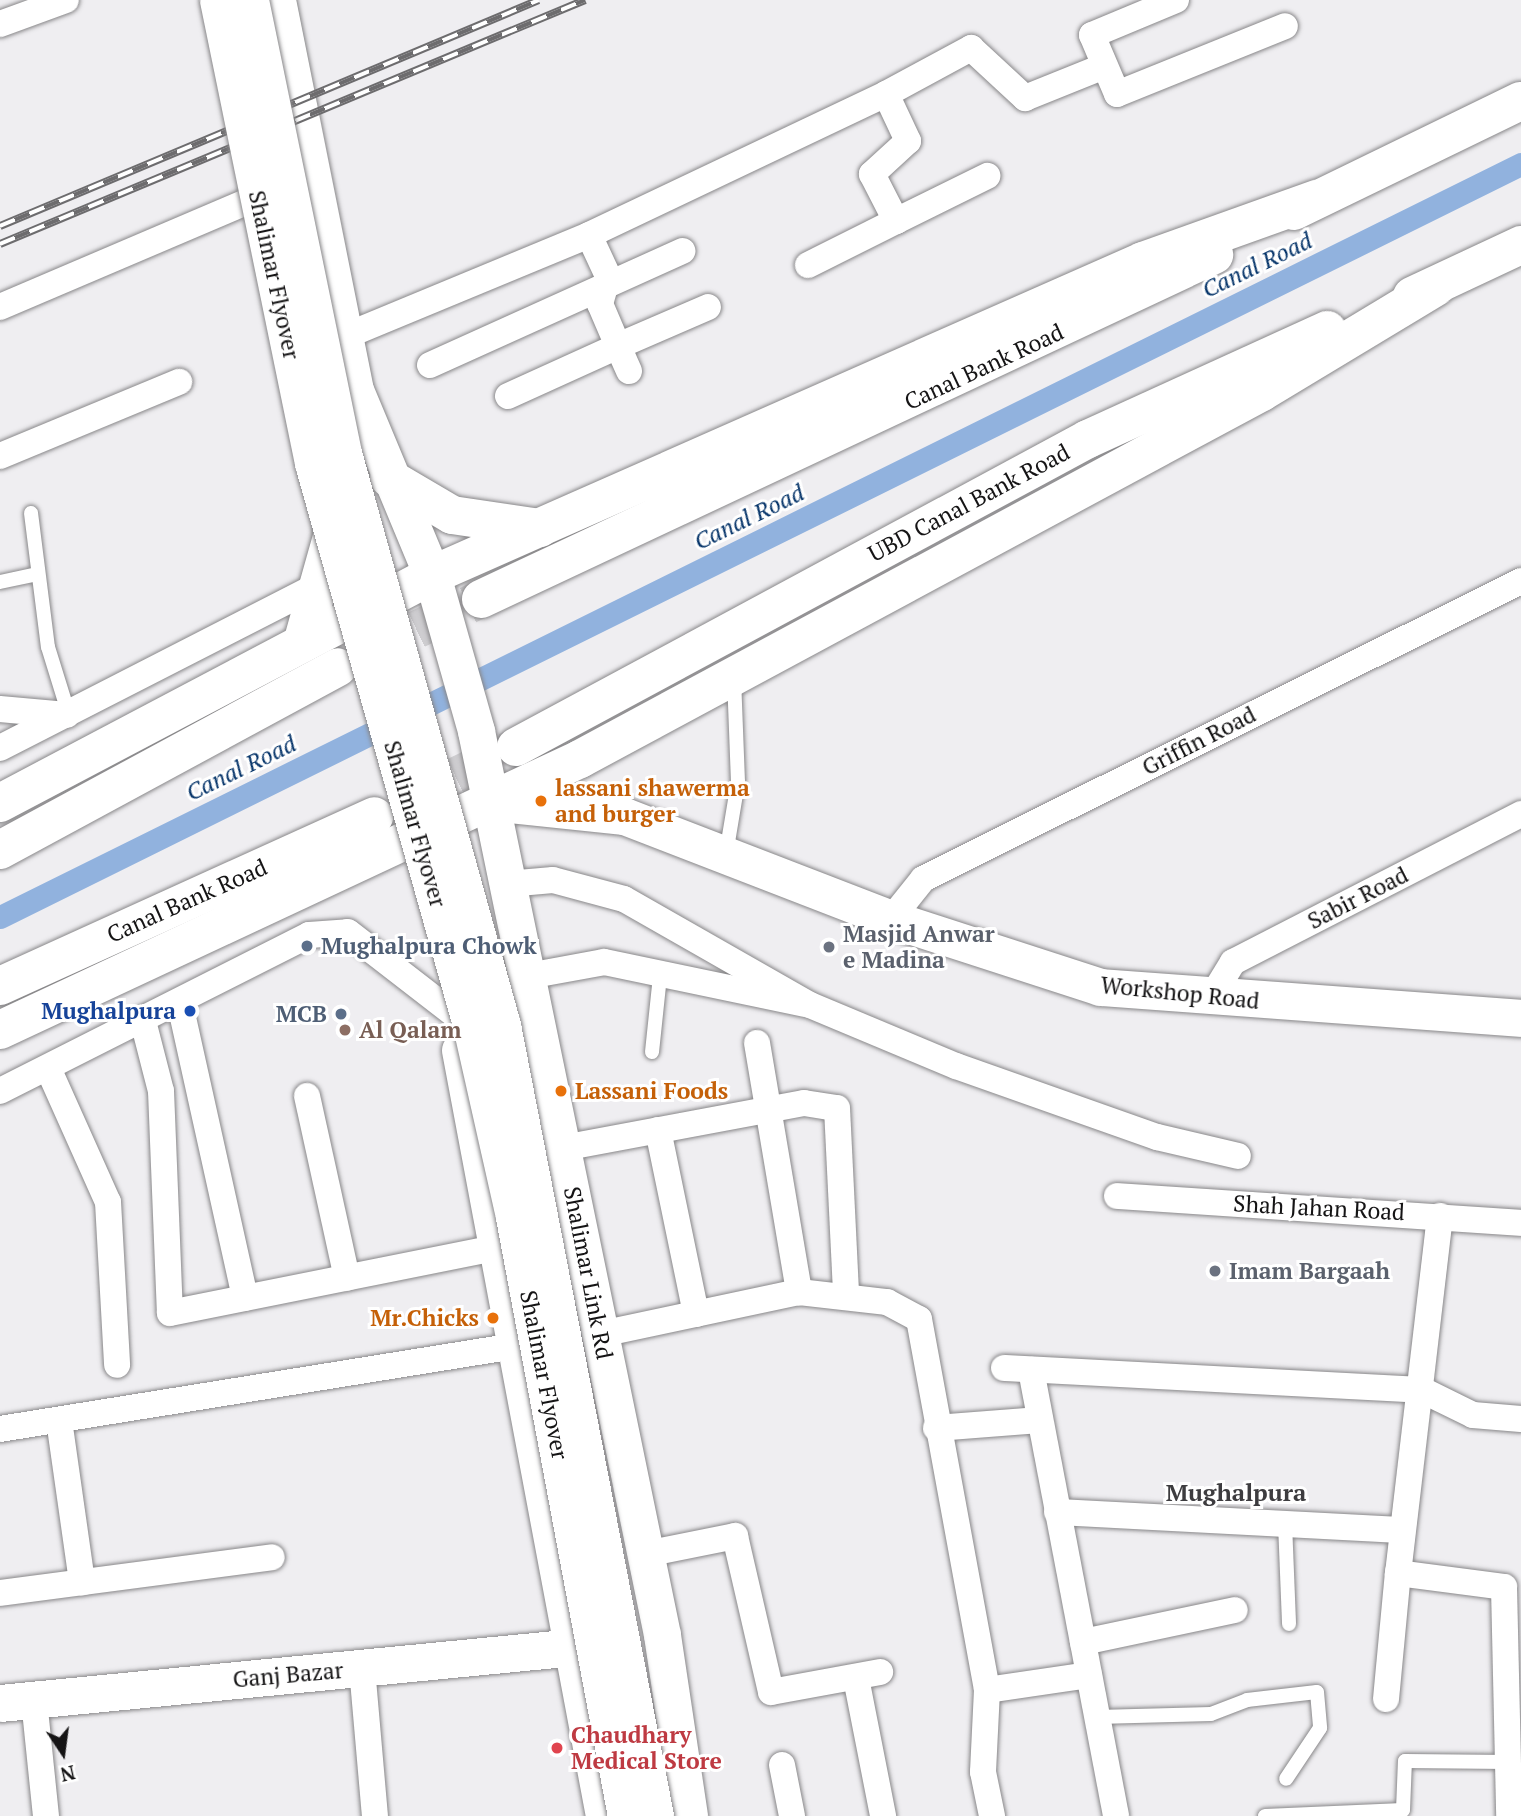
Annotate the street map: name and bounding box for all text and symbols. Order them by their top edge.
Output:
street label: Shalimar Flyover [243,188,305,362]
water label: Canal Road [1197,226,1317,304]
street label: Canal Bank Road [900,318,1068,416]
street label: UBD Canal Bank Road [864,438,1074,568]
water label: Canal Road [689,478,809,556]
street label: Griffin Road [1138,701,1260,781]
water label: Canal Road [181,729,301,807]
street label: Shalimar Flyover [378,738,452,910]
place label: lassani shawerma and burger [555,774,750,828]
marker: lassani shawerma and burger [533,793,549,809]
street label: Canal Bank Road [103,853,271,949]
street label: Sabir Road [1303,861,1413,935]
place label: Masjid Anwar e Madina [843,920,995,974]
place label: Mughalpura Chowk [321,932,537,960]
marker: Mughalpura Chowk [299,938,315,954]
marker: Masjid Anwar e Madina [821,939,837,955]
street label: Workshop Road [1099,971,1261,1015]
place label: Mughalpura [41,997,176,1025]
place label: MCB [276,1000,327,1028]
marker: Mughalpura [182,1003,198,1019]
marker: MCB [333,1006,349,1022]
place label: Al Qalam [359,1016,461,1044]
marker: Al Qalam [337,1022,353,1038]
place label: Lassani Foods [575,1077,728,1105]
marker: Lassani Foods [553,1083,569,1099]
street label: Shalimar Link Rd [558,1184,618,1362]
street label: Shah Jahan Road [1233,1190,1405,1226]
place label: Imam Bargaah [1229,1257,1390,1285]
marker: Imam Bargaah [1207,1263,1223,1279]
street label: Shalimar Flyover [514,1288,574,1462]
place label: Mr.Chicks [370,1304,479,1332]
marker: Mr.Chicks [485,1310,501,1326]
district label: Mughalpura [1166,1479,1306,1507]
street label: Ganj Bazar [232,1656,344,1694]
north arrow [28,1718,98,1788]
place label: Chaudhary Medical Store [571,1721,722,1775]
marker: Chaudhary Medical Store [549,1740,565,1756]
text: N [58,1760,78,1788]

